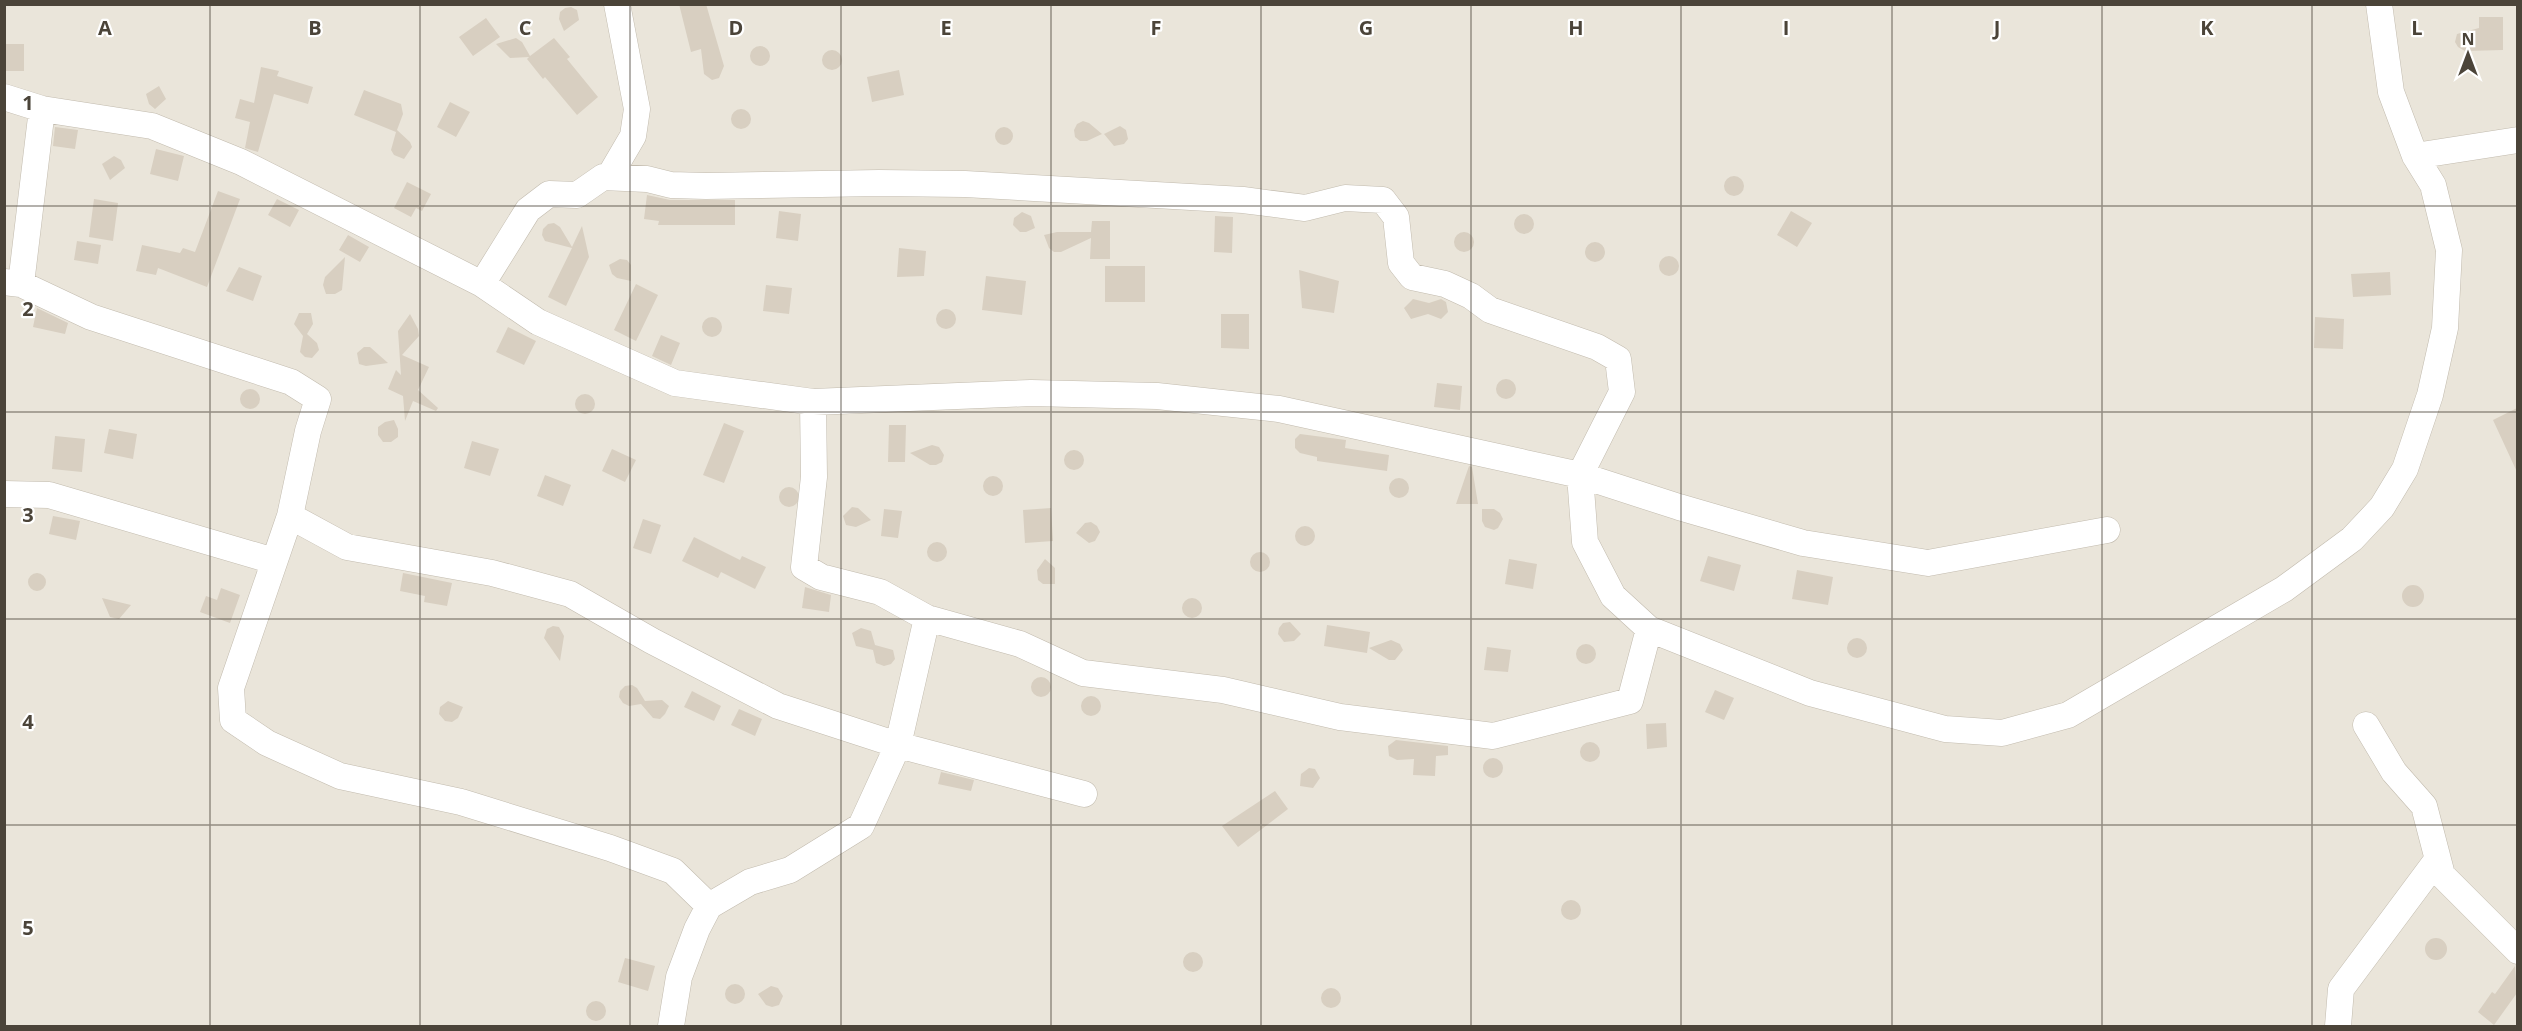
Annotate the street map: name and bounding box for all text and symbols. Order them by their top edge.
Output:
text: A [98,14,112,41]
text: B [308,14,322,41]
text: C [519,14,532,41]
text: D [729,14,743,41]
text: E [940,14,952,41]
text: F [1151,14,1161,41]
text: G [1359,14,1373,41]
text: H [1568,14,1584,41]
text: I [1783,14,1789,41]
text: J [1992,14,2000,41]
text: K [2200,14,2214,41]
text: L [2411,14,2423,41]
north arrow [2438,24,2498,84]
text: N [2461,28,2475,50]
text: 1 [22,89,34,116]
text: 2 [22,295,34,322]
text: 3 [22,501,34,528]
text: 4 [22,708,34,735]
text: 5 [22,914,34,941]

